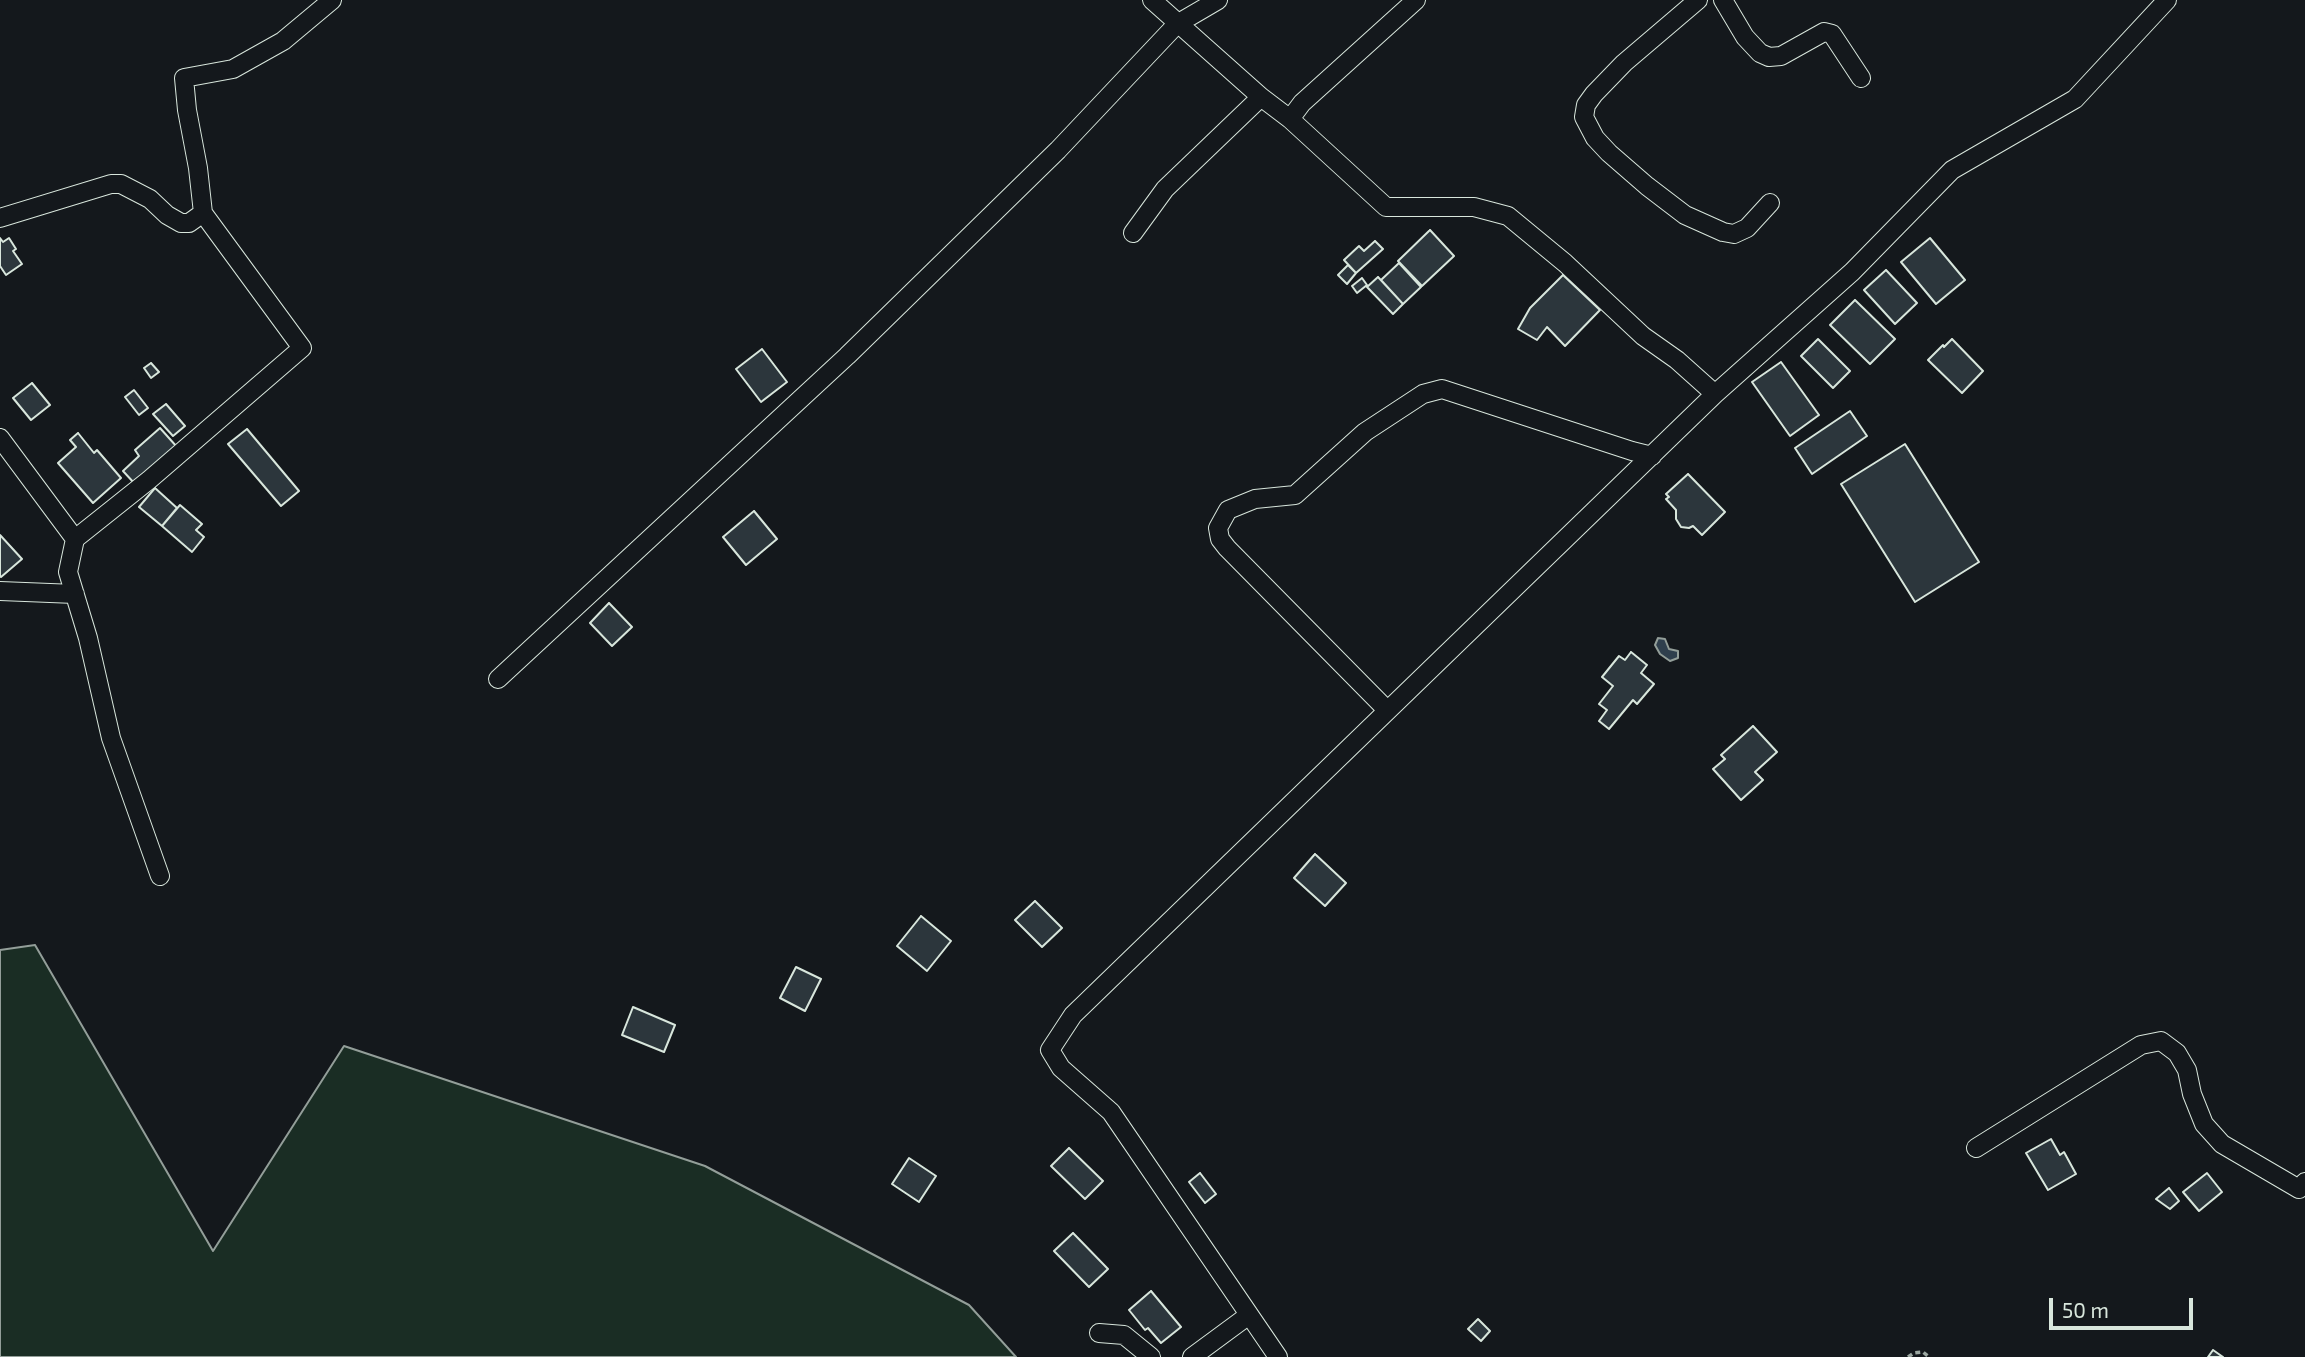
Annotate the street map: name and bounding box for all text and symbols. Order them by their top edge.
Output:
scale bar [2053,1284,2196,1328]
text: 50 m [2062,1297,2109,1322]

